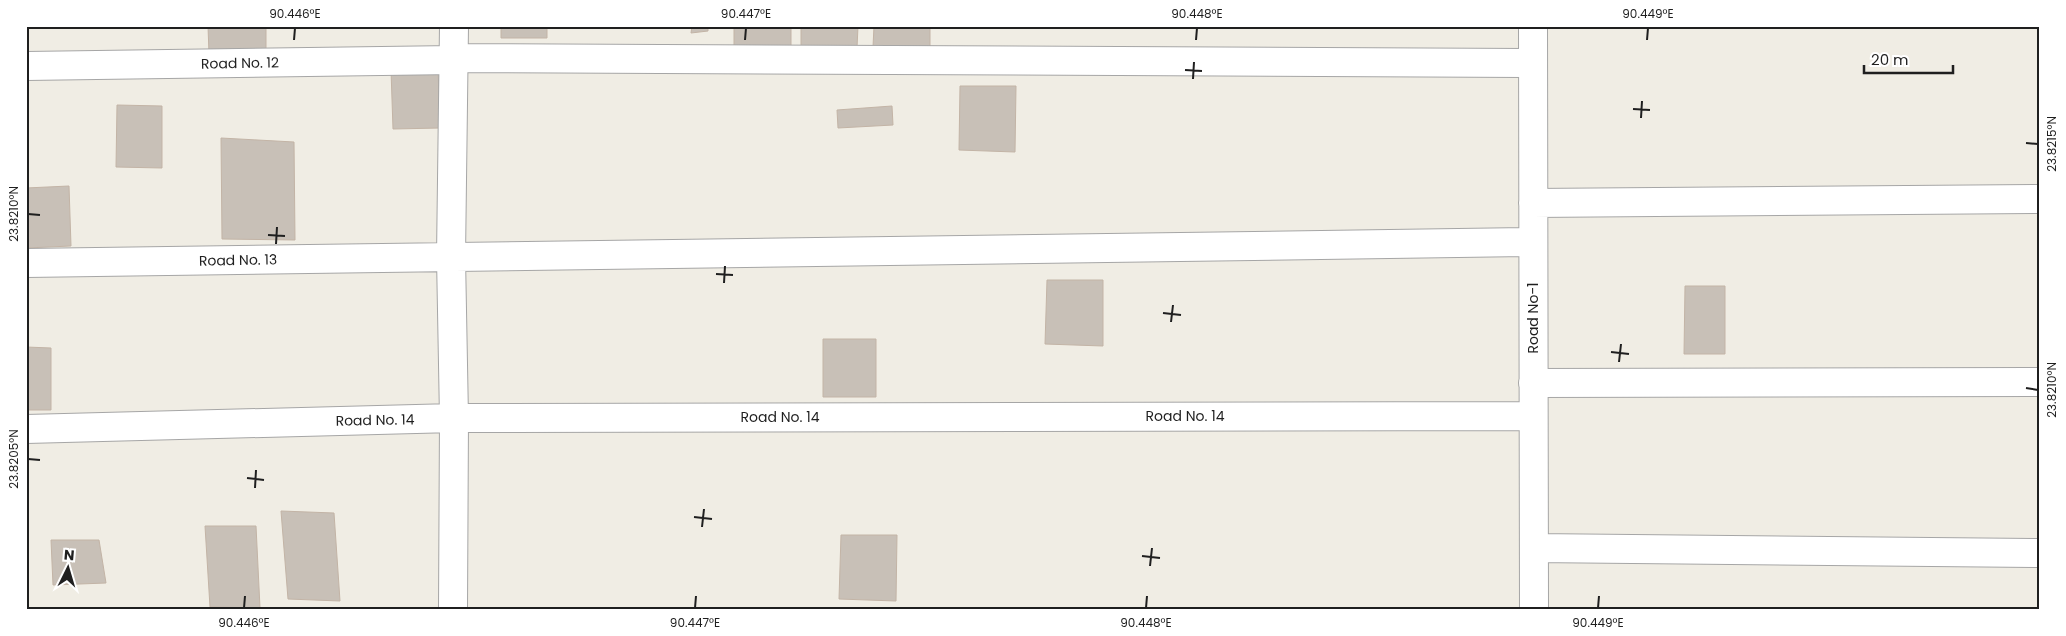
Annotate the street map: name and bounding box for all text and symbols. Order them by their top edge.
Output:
text: 90.446°E [269,5,321,22]
text: 90.447°E [721,5,771,22]
text: 90.448°E [1171,5,1223,22]
text: 90.449°E [1622,5,1674,22]
scale bar [1864,42,1952,74]
text: 20 m [1871,49,1909,70]
street label: Road No. 12 [201,52,279,74]
text: 23.8215°N [2043,116,2060,172]
text: 23.8210°N [5,186,22,242]
street label: Road No. 13 [199,249,277,271]
street label: Road No-1 [1523,282,1543,354]
text: 23.8210°N [2043,362,2060,418]
street label: Road No. 14 [1146,406,1225,426]
street label: Road No. 14 [741,407,820,427]
street label: Road No. 14 [335,409,415,431]
text: 23.8205°N [5,429,22,489]
north arrow [42,544,92,594]
text: N [63,545,75,565]
text: 90.446°E [218,614,270,631]
text: 90.447°E [670,614,720,631]
text: 90.448°E [1120,614,1172,631]
text: 90.449°E [1572,614,1624,631]

